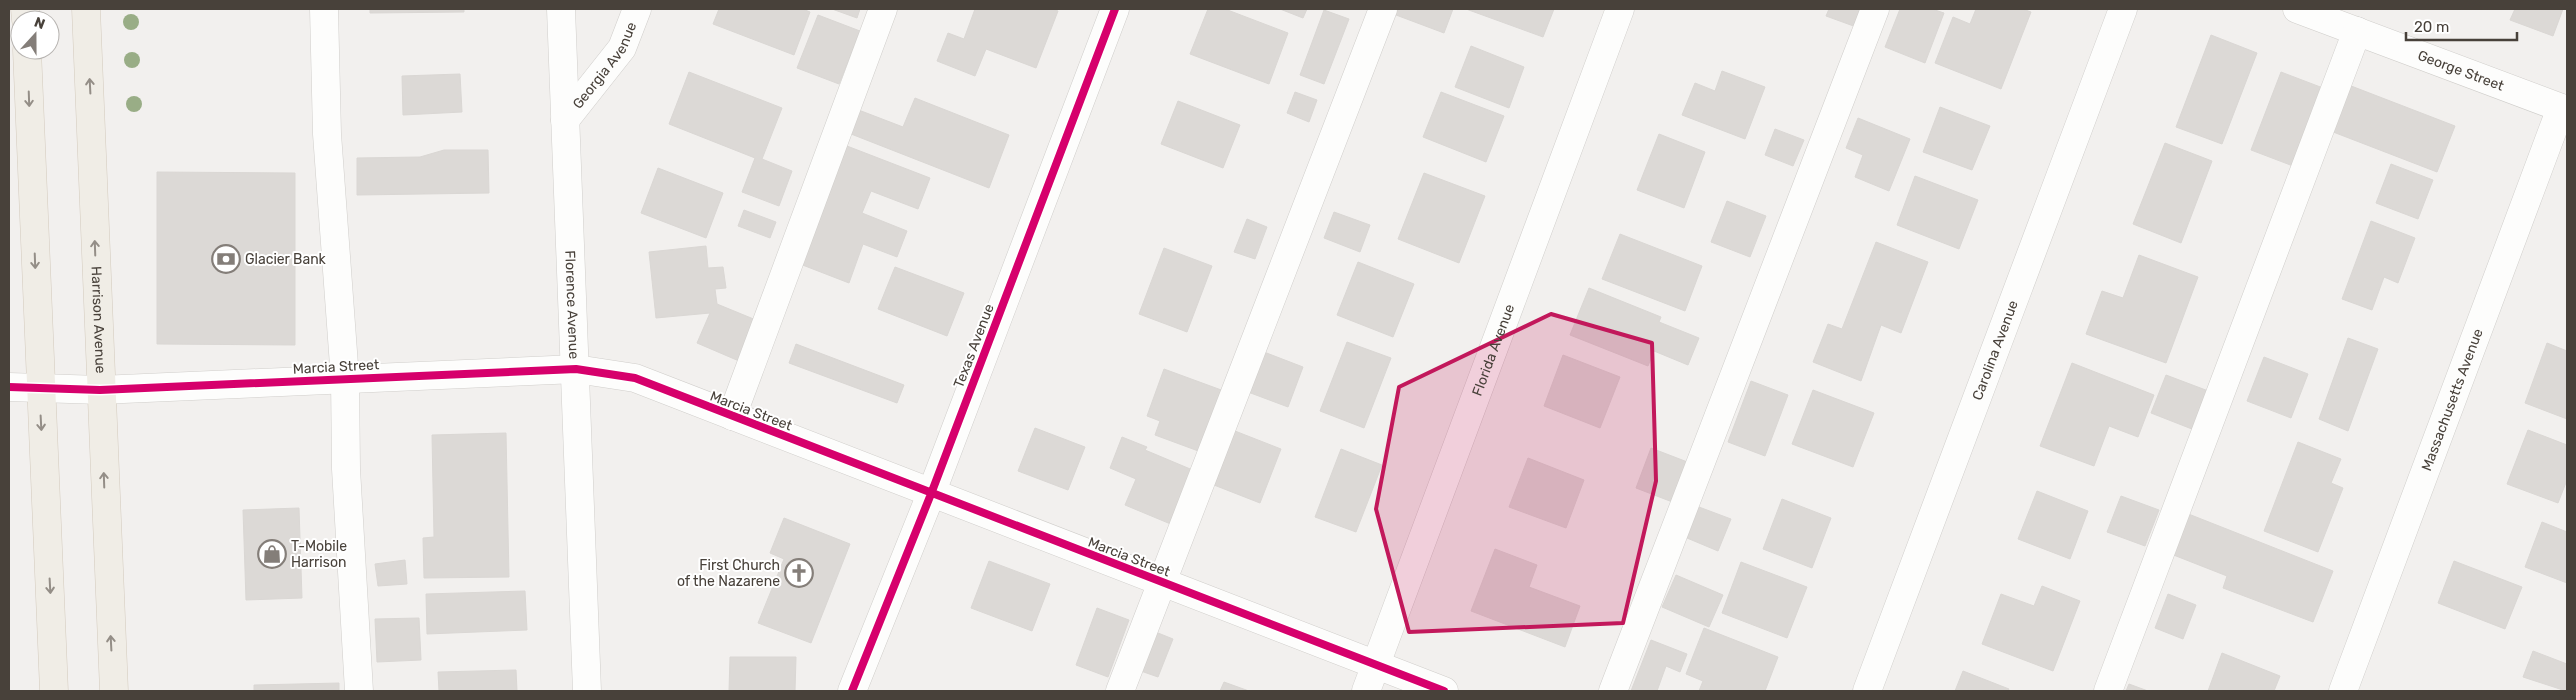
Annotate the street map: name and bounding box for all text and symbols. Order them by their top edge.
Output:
north arrow [10,10,60,60]
scale bar [2406,10,2517,42]
text: N [32,14,47,33]
text: 20 m [2414,18,2449,36]
street label: Georgia Avenue [569,19,640,112]
street label: George Street [2415,46,2507,94]
one-way arrow [85,78,94,94]
one-way arrow [24,90,34,106]
one-way arrow [91,240,100,256]
bank icon: Glacier Bank [211,244,241,274]
street label: Florence Avenue [562,250,583,360]
place label: Glacier Bank [245,251,327,268]
one-way arrow [30,252,40,269]
street label: Harrison Avenue [88,266,109,374]
street label: Carolina Avenue [1968,298,2021,403]
street label: Texas Avenue [950,301,998,391]
street label: Florida Avenue [1468,302,1518,398]
street label: Massachusetts Avenue [2418,326,2486,473]
street label: Marcia Street [292,356,380,378]
street label: Marcia Street [707,388,795,435]
one-way arrow [37,415,46,431]
one-way arrow [99,472,108,488]
street label: Marcia Street [1085,534,1173,581]
place label: T-Mobile Harrison [291,538,347,571]
shop icon: T-Mobile Harrison [257,539,287,569]
place label: First Church of the Nazarene [677,557,780,590]
church icon: First Church of the Nazarene [784,558,814,588]
one-way arrow [45,577,55,593]
one-way arrow [106,635,115,651]

